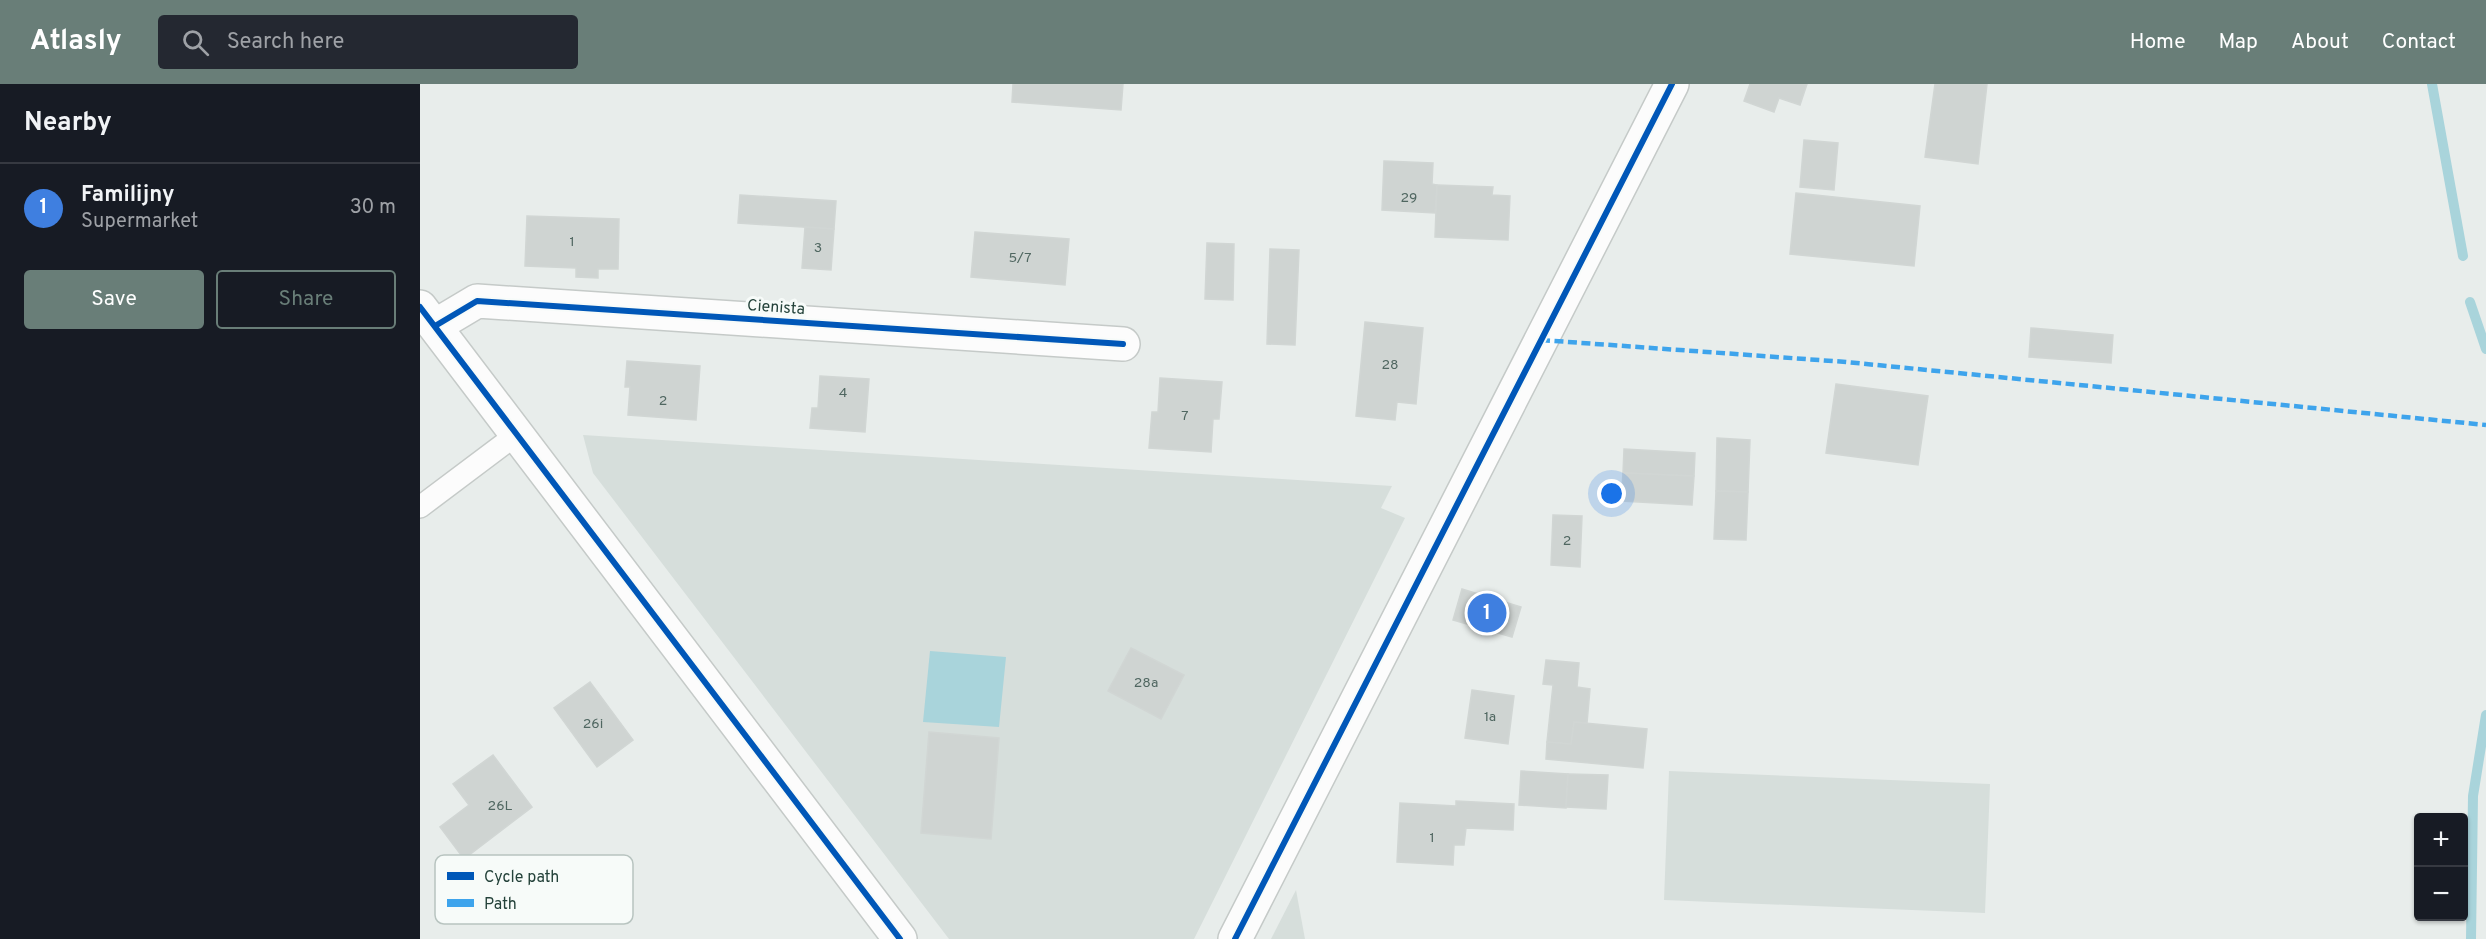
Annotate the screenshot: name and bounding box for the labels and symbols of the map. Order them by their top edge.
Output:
house number: 29 [1401,190,1417,207]
house number: 1 [569,234,575,251]
house number: 3 [814,240,822,257]
house number: 5/7 [1008,250,1032,267]
street label: Cienista [746,296,806,320]
house number: 28 [1381,357,1399,374]
house number: 4 [839,385,847,402]
house number: 2 [659,393,667,410]
house number: 7 [1181,408,1189,425]
your location [1597,479,1626,508]
house number: 2 [1563,533,1571,550]
pin: 1 [1468,590,1506,636]
house number: 28a [1134,675,1158,692]
house number: 1a [1484,709,1496,726]
house number: 26i [583,716,603,733]
house number: 26L [488,798,513,815]
house number: 1 [1429,830,1435,847]
legend [435,855,633,924]
text: Cycle path [484,868,559,888]
text: Path [484,895,517,915]

